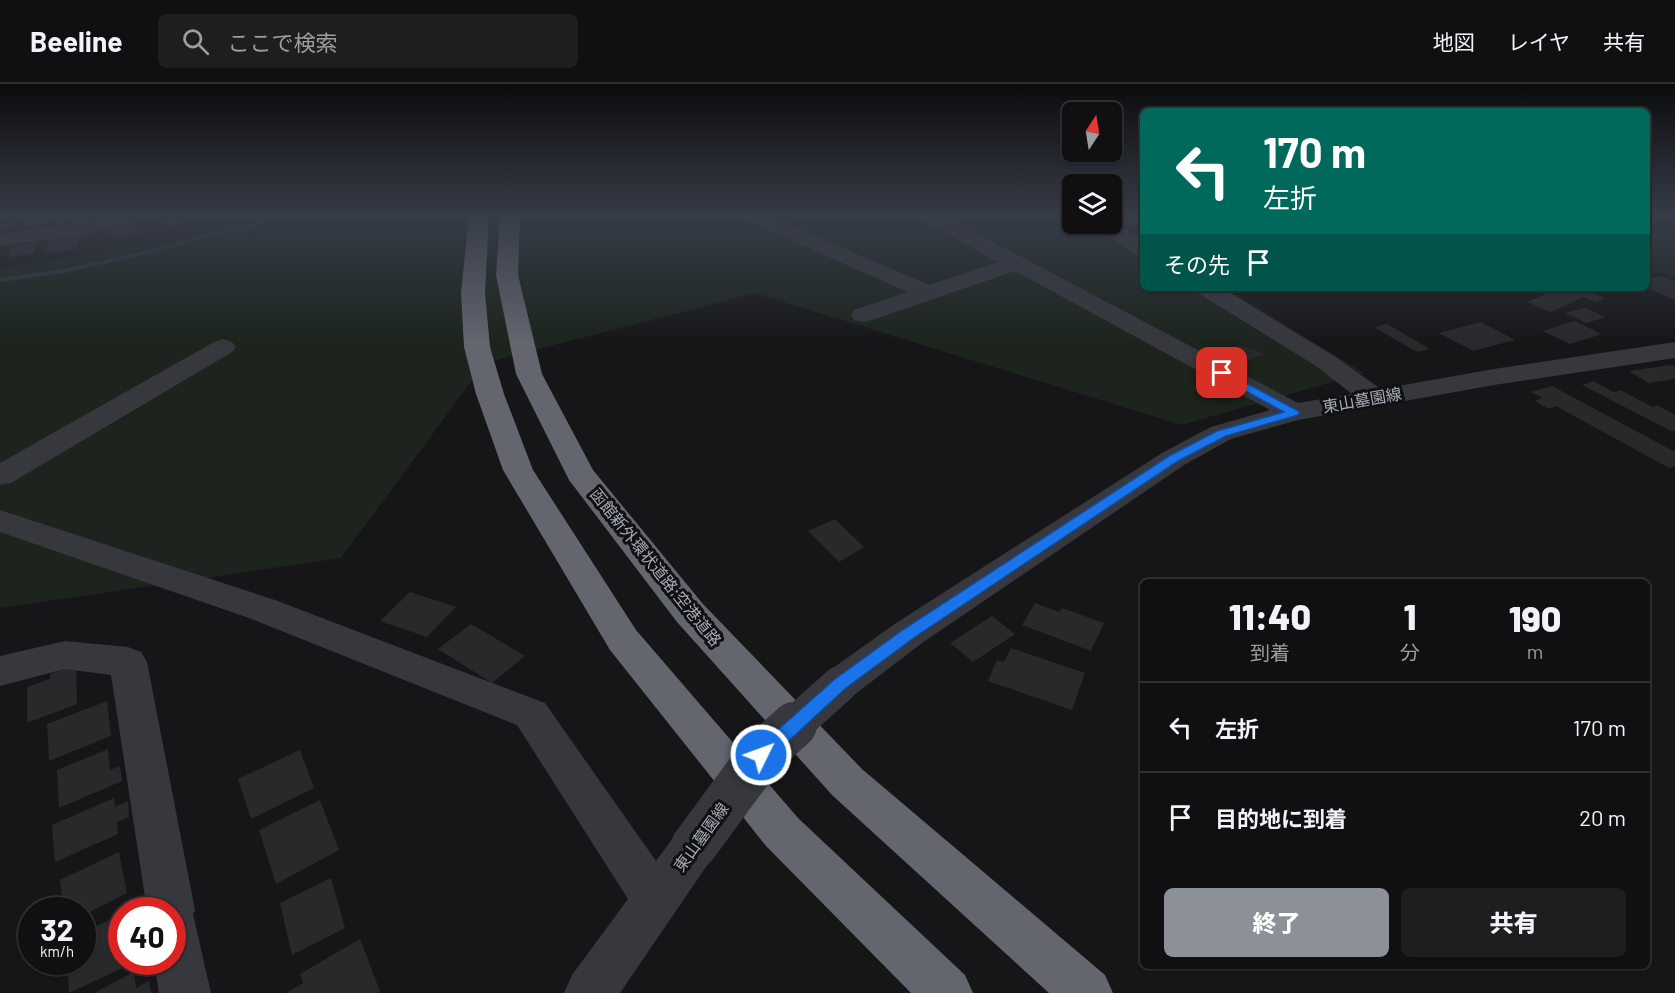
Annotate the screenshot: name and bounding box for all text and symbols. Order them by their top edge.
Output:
search box [158,14,578,68]
text: Beeline [30,24,122,58]
icon: search [179,25,212,58]
text: ここで検索 [227,29,337,55]
text: 地図 [1433,29,1475,54]
text: レイヤ [1508,29,1570,54]
text: 共有 [1603,29,1645,54]
north arrow [1062,102,1122,162]
map controls [1062,102,1122,234]
text: 170 m [1263,126,1366,176]
icon: left [1164,132,1242,210]
button: layers [1062,174,1122,234]
text: 左折 [1263,181,1317,213]
icon: arrive [1242,246,1275,279]
text: その先 [1164,251,1230,277]
pin [1196,347,1247,398]
icon: arrive [1205,356,1238,389]
street label: 東山墓園線 [1321,383,1403,416]
street label: 函館新外環状道路;空港道路 [587,484,726,649]
text: 11:40 [1229,594,1311,637]
text: 1 [1403,594,1416,637]
text: 190 [1509,596,1561,639]
text: m [1527,639,1543,663]
text: 到着 [1250,640,1290,664]
text: 分 [1400,640,1420,664]
icon: left [1164,711,1197,744]
text: 170 m [1573,714,1626,740]
text: 左折 [1215,715,1259,741]
position arrow [729,723,793,787]
street label: 東山墓園線 [669,799,732,875]
icon: arrive [1164,801,1197,834]
text: 20 m [1579,804,1626,830]
text: 目的地に到着 [1215,805,1347,831]
button: 終了 [1164,888,1389,957]
button: 共有 [1401,888,1626,957]
speed limit sign: 40 [108,897,186,975]
text: 32 [41,911,74,947]
text: km/h [40,942,74,960]

